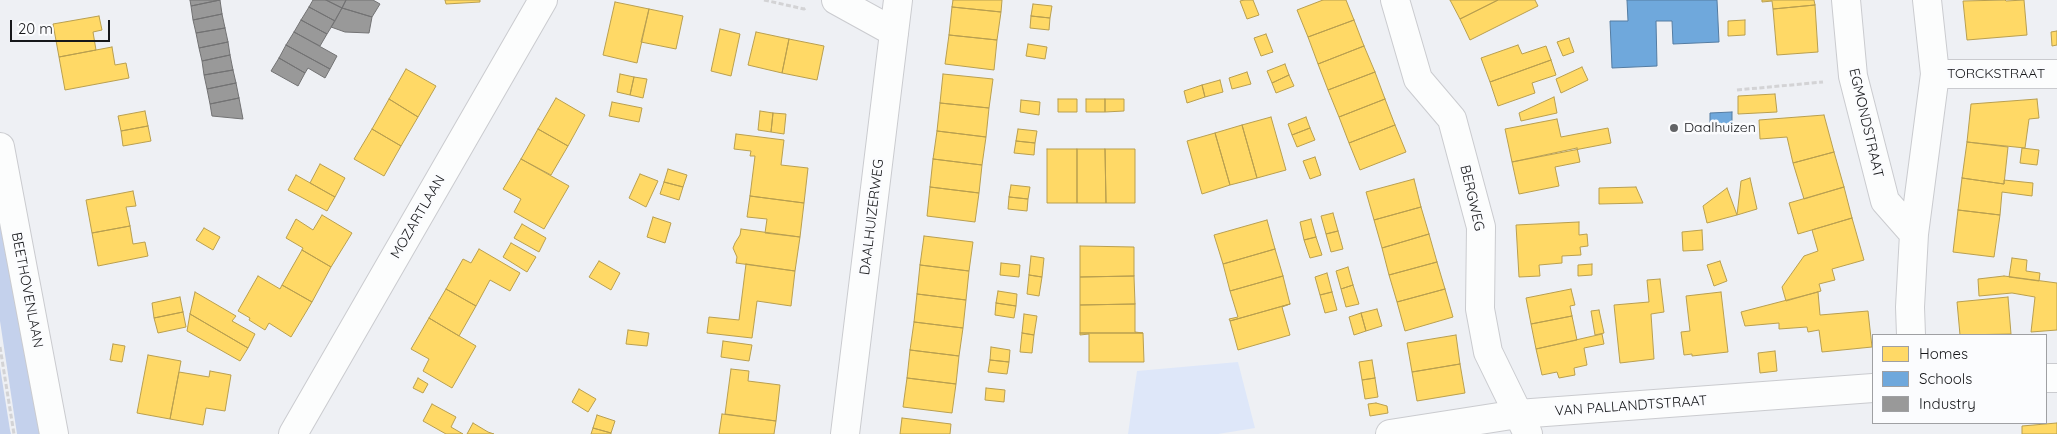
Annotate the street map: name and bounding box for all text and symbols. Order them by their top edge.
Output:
scale bar [12,10,112,42]
text: 20 m [18,19,53,38]
street label: TORCKSTRAAT [1947,66,2045,82]
street label: EGMONDSTRAAT [1845,67,1887,179]
place label: Daalhuizen [1684,120,1756,136]
marker: Daalhuizen [1668,122,1680,134]
street label: DAALHUIZERWEG [857,158,887,276]
street label: BERGWEG [1456,163,1488,233]
street label: MOZARTLAAN [387,172,449,262]
street label: BEETHOVENLAAN [8,231,46,349]
legend [1872,334,2047,424]
text: Homes [1919,344,1968,363]
text: Schools [1919,369,1972,388]
street label: VAN PALLANDTSTRAAT [1554,392,1708,420]
text: Industry [1919,394,1976,413]

